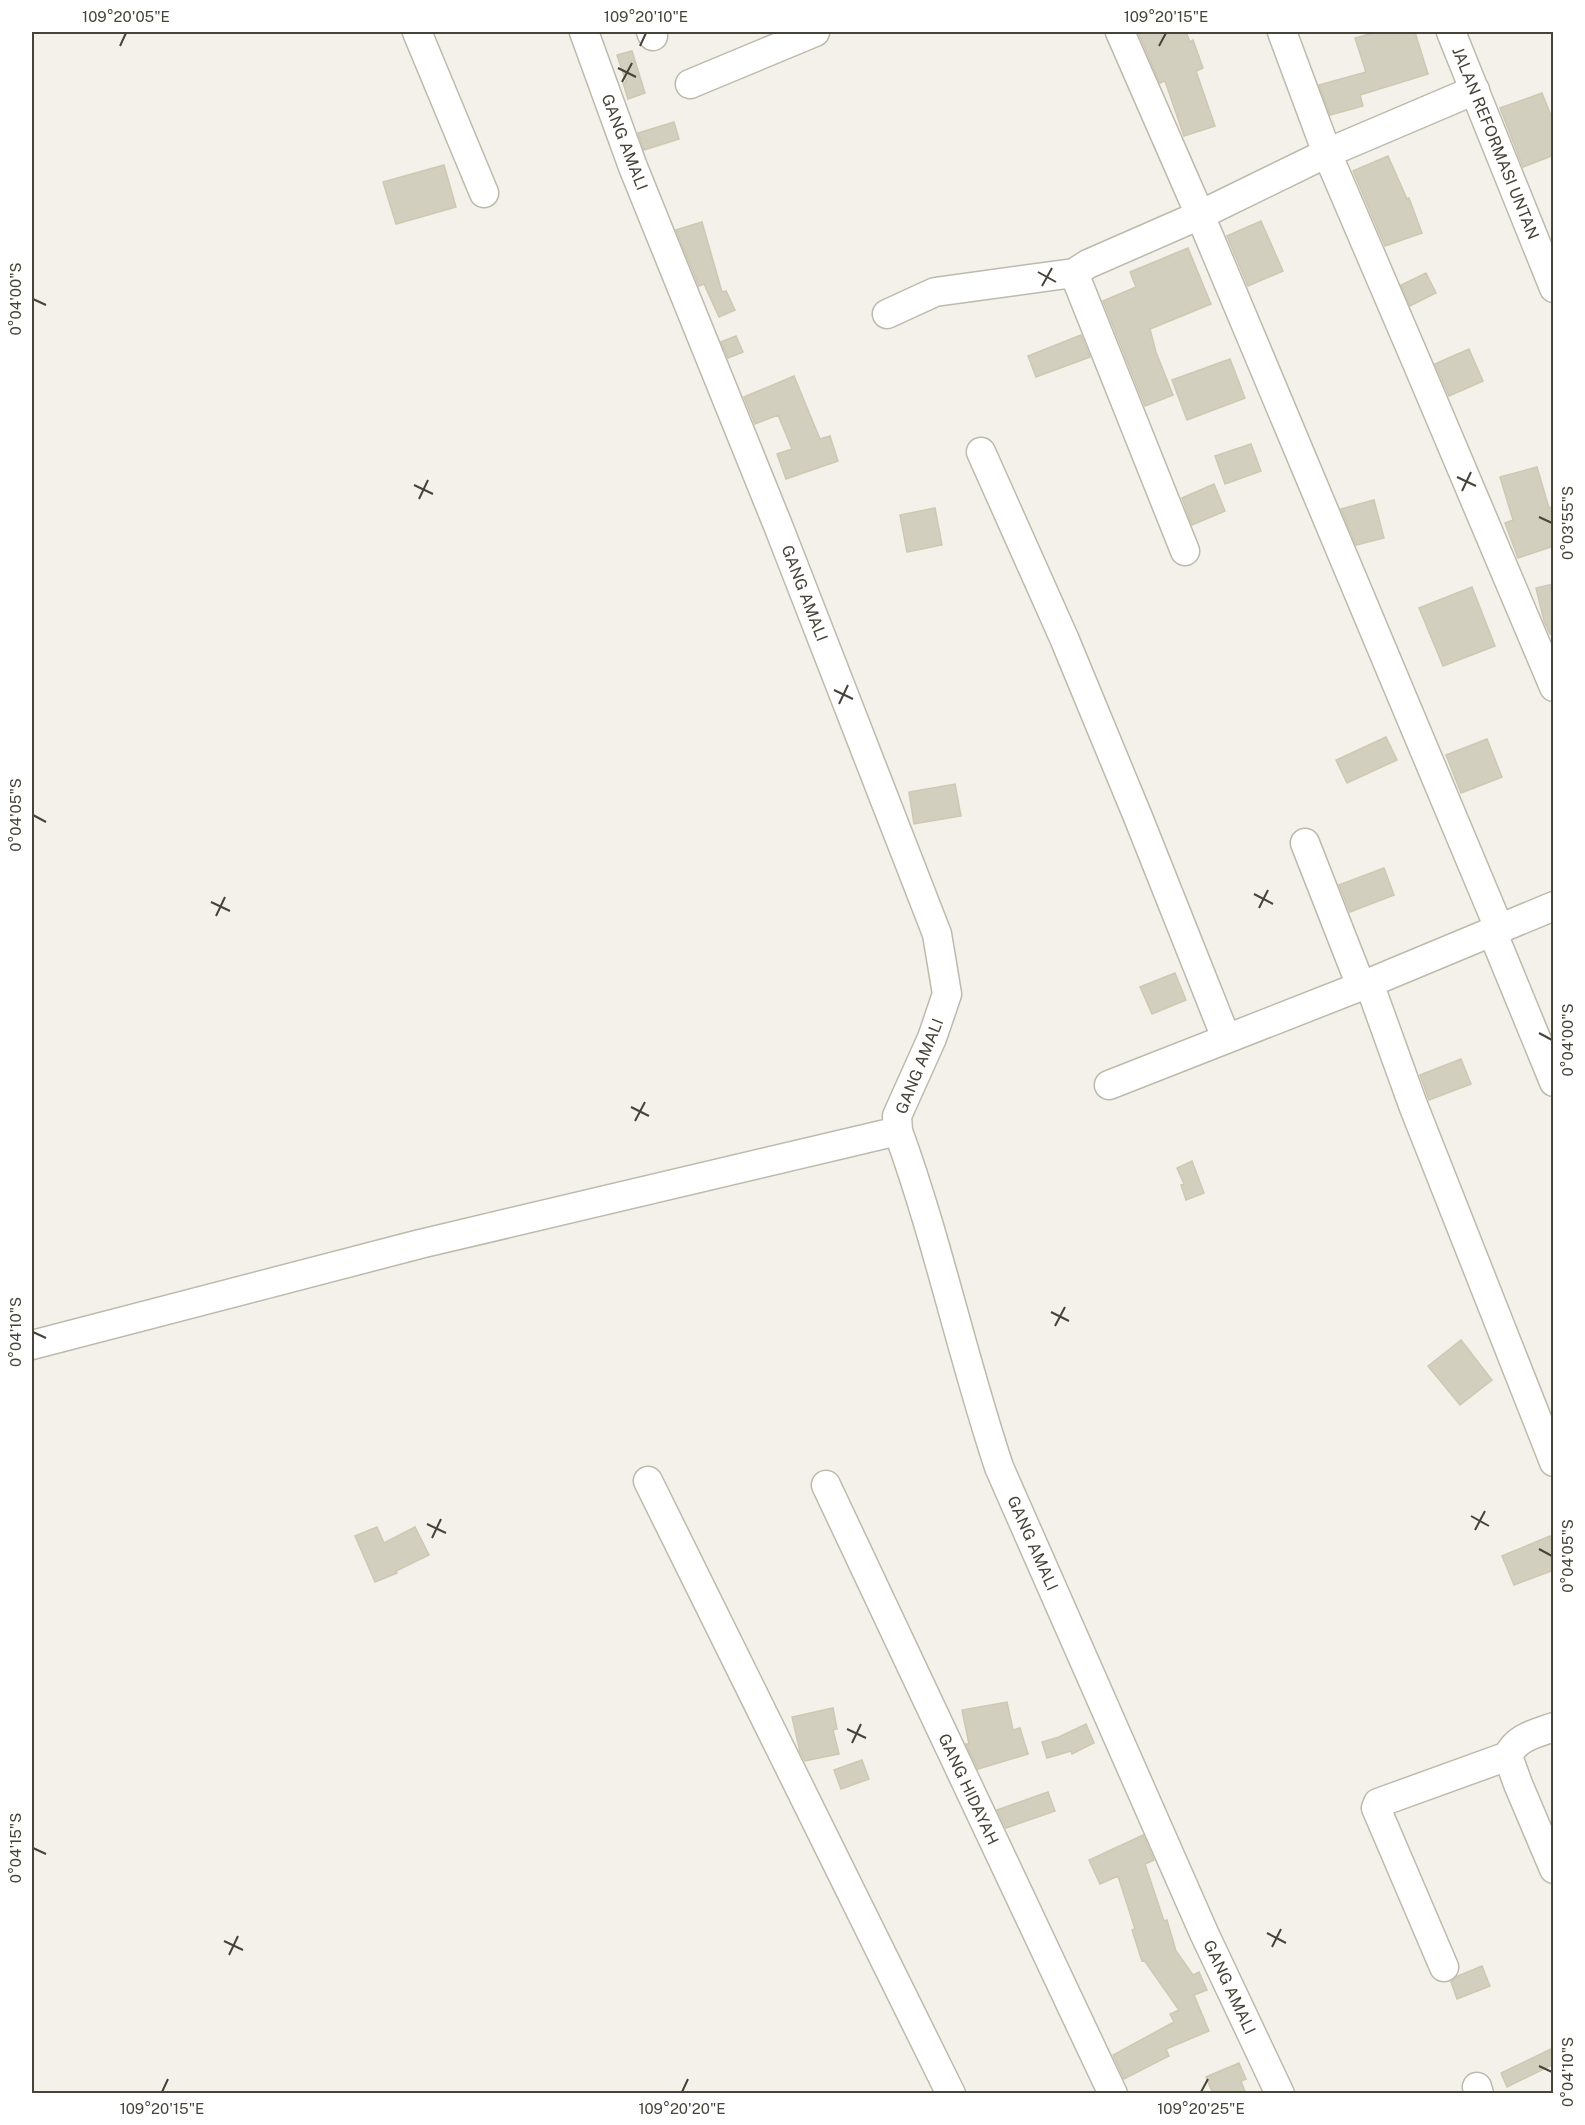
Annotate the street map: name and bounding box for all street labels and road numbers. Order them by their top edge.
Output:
street label: JALAN REFORMASI UNTAN [1448,44,1543,242]
street label: GANG AMALI [597,91,652,193]
street label: GANG AMALI [777,542,832,644]
street label: GANG AMALI [892,1016,947,1117]
street label: GANG AMALI [1003,1493,1062,1593]
street label: GANG HIDAYAH [934,1731,1003,1848]
street label: GANG AMALI [1199,1937,1260,2037]

